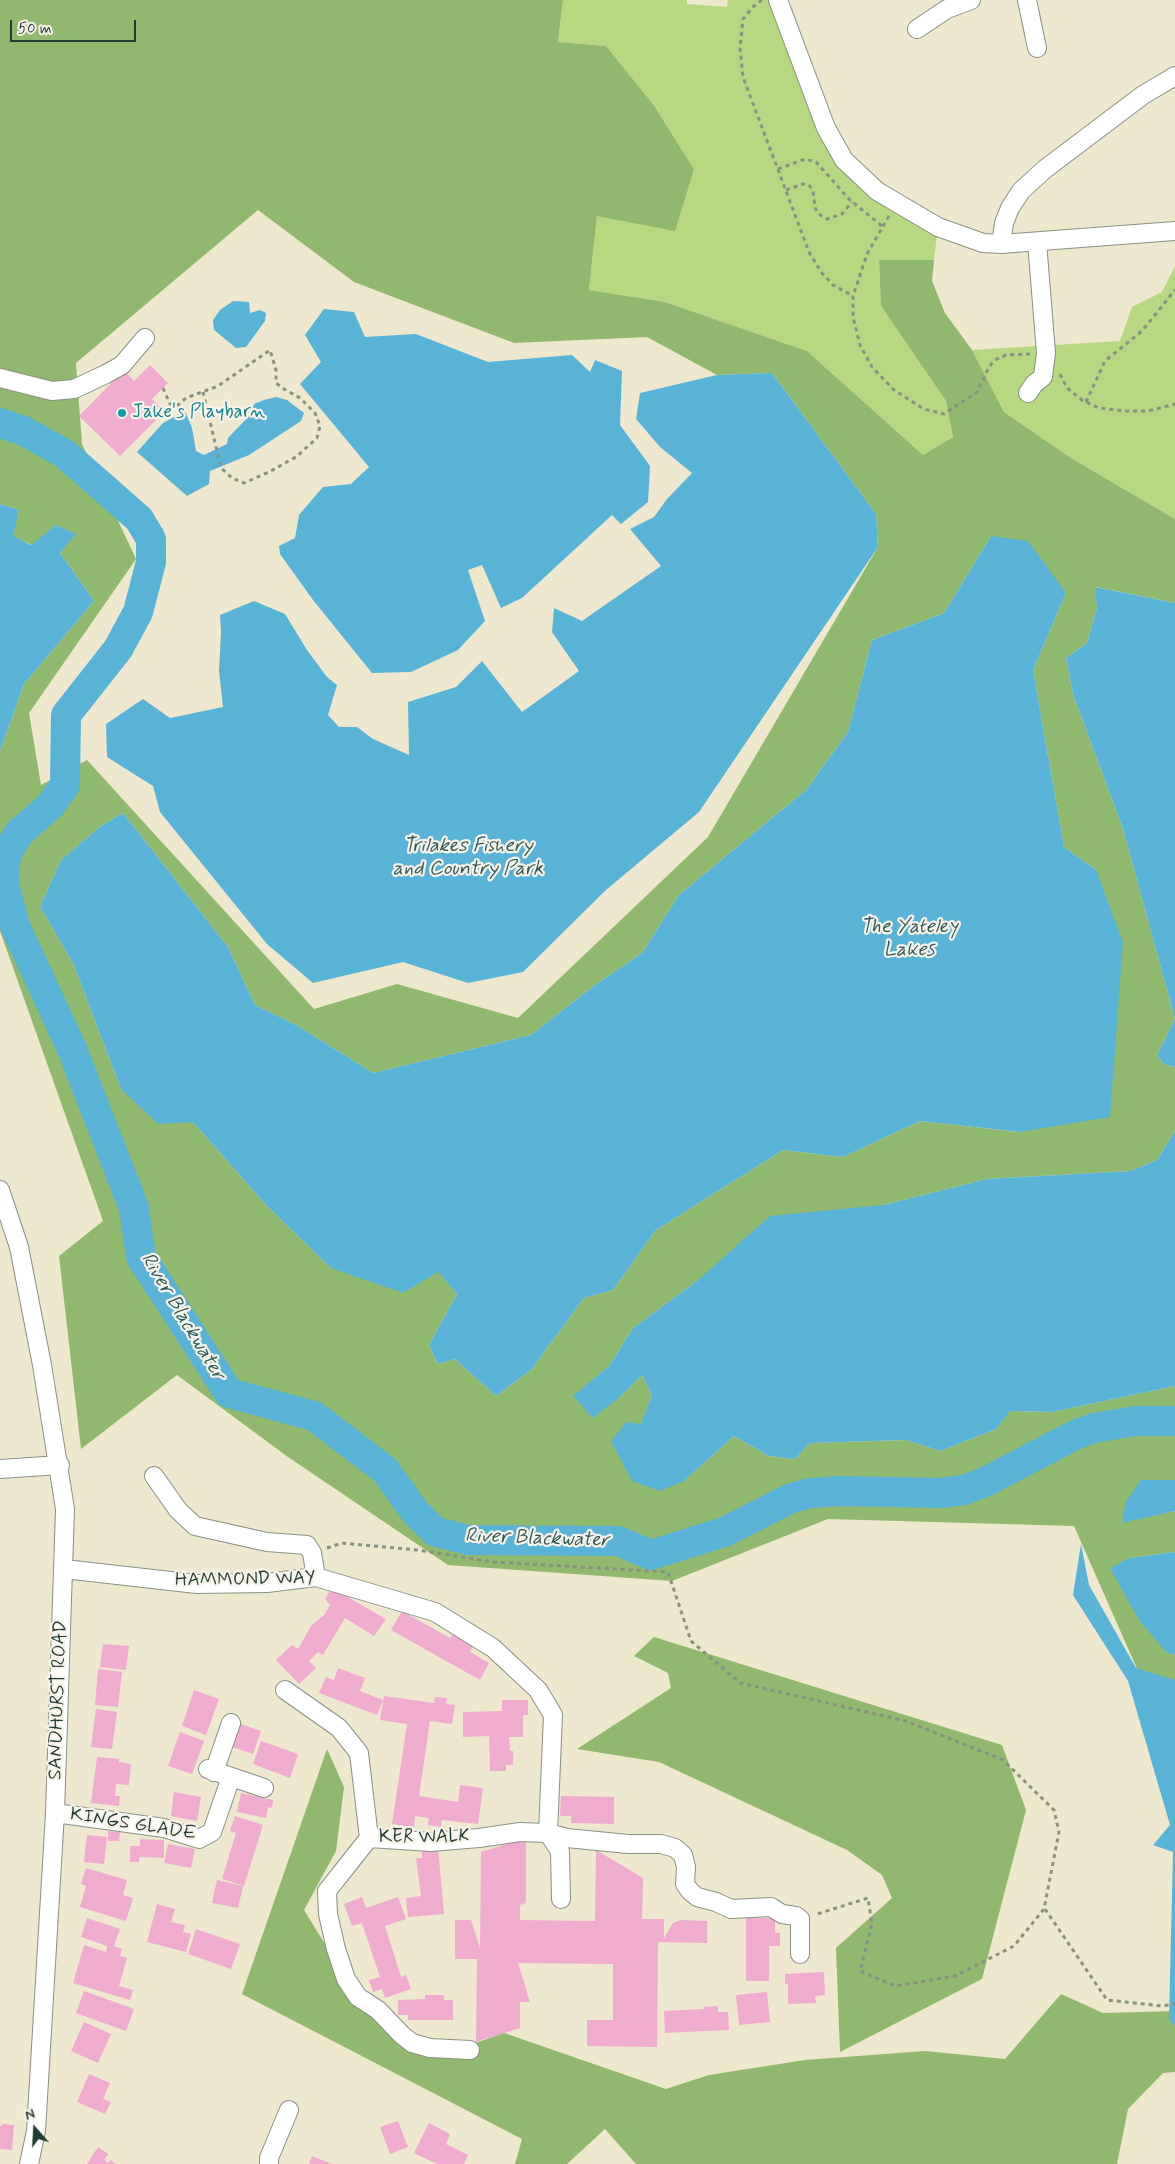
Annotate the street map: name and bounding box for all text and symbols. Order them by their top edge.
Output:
scale bar [12,10,139,42]
text: 50 m [18,19,52,39]
place label: Jake's Playbarn [132,402,265,424]
marker: Jake's Playbarn [116,407,128,419]
water label: Trilakes Fishery and Country Park [393,835,543,882]
water label: The Yateley Lakes [860,916,958,963]
water label: River Blackwater [135,1249,229,1385]
water label: River Blackwater [464,1524,610,1554]
street label: HAMMOND WAY [175,1567,315,1593]
street label: SANDHURST ROAD [45,1620,73,1780]
street label: KINGS GLADE [68,1804,198,1846]
street label: KER WALK [379,1827,469,1849]
north arrow [10,2104,60,2154]
text: N [23,2105,37,2125]

